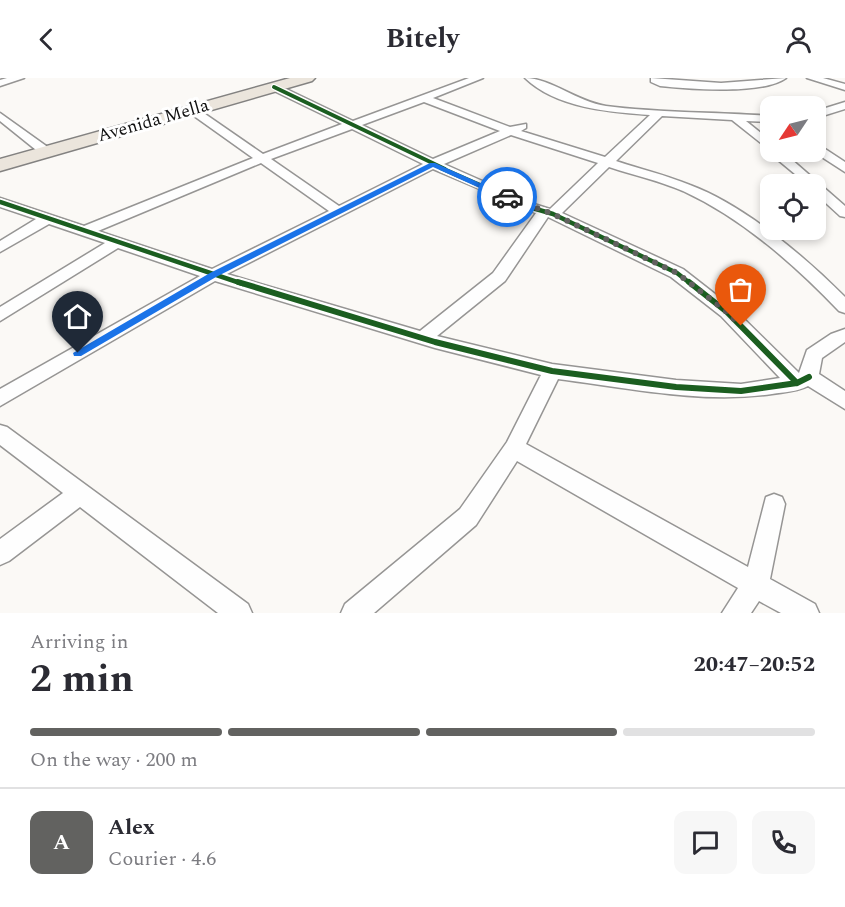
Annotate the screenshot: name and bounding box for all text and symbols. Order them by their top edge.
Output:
text: Bitely [386,18,459,60]
icon: back [30,23,63,56]
icon: person [782,23,815,56]
street label: Avenida Mella [94,92,212,149]
north arrow [760,96,826,162]
map controls [760,96,826,240]
courier [477,167,537,227]
button: locate [760,174,826,240]
icon: car [491,181,524,214]
pin [715,264,766,326]
icon: bag [724,273,757,306]
pin [52,291,103,353]
icon: home [61,300,94,333]
text: Arriving in [30,627,128,657]
text: 20:47–20:52 [693,648,815,681]
text: 2 min [30,650,134,709]
text: On the way · 200 m [30,745,198,775]
text: Alex [108,811,155,844]
button: chat [674,811,737,874]
button: phone [752,811,815,874]
text: A [53,826,70,859]
text: Courier · 4.6 [108,844,216,874]

